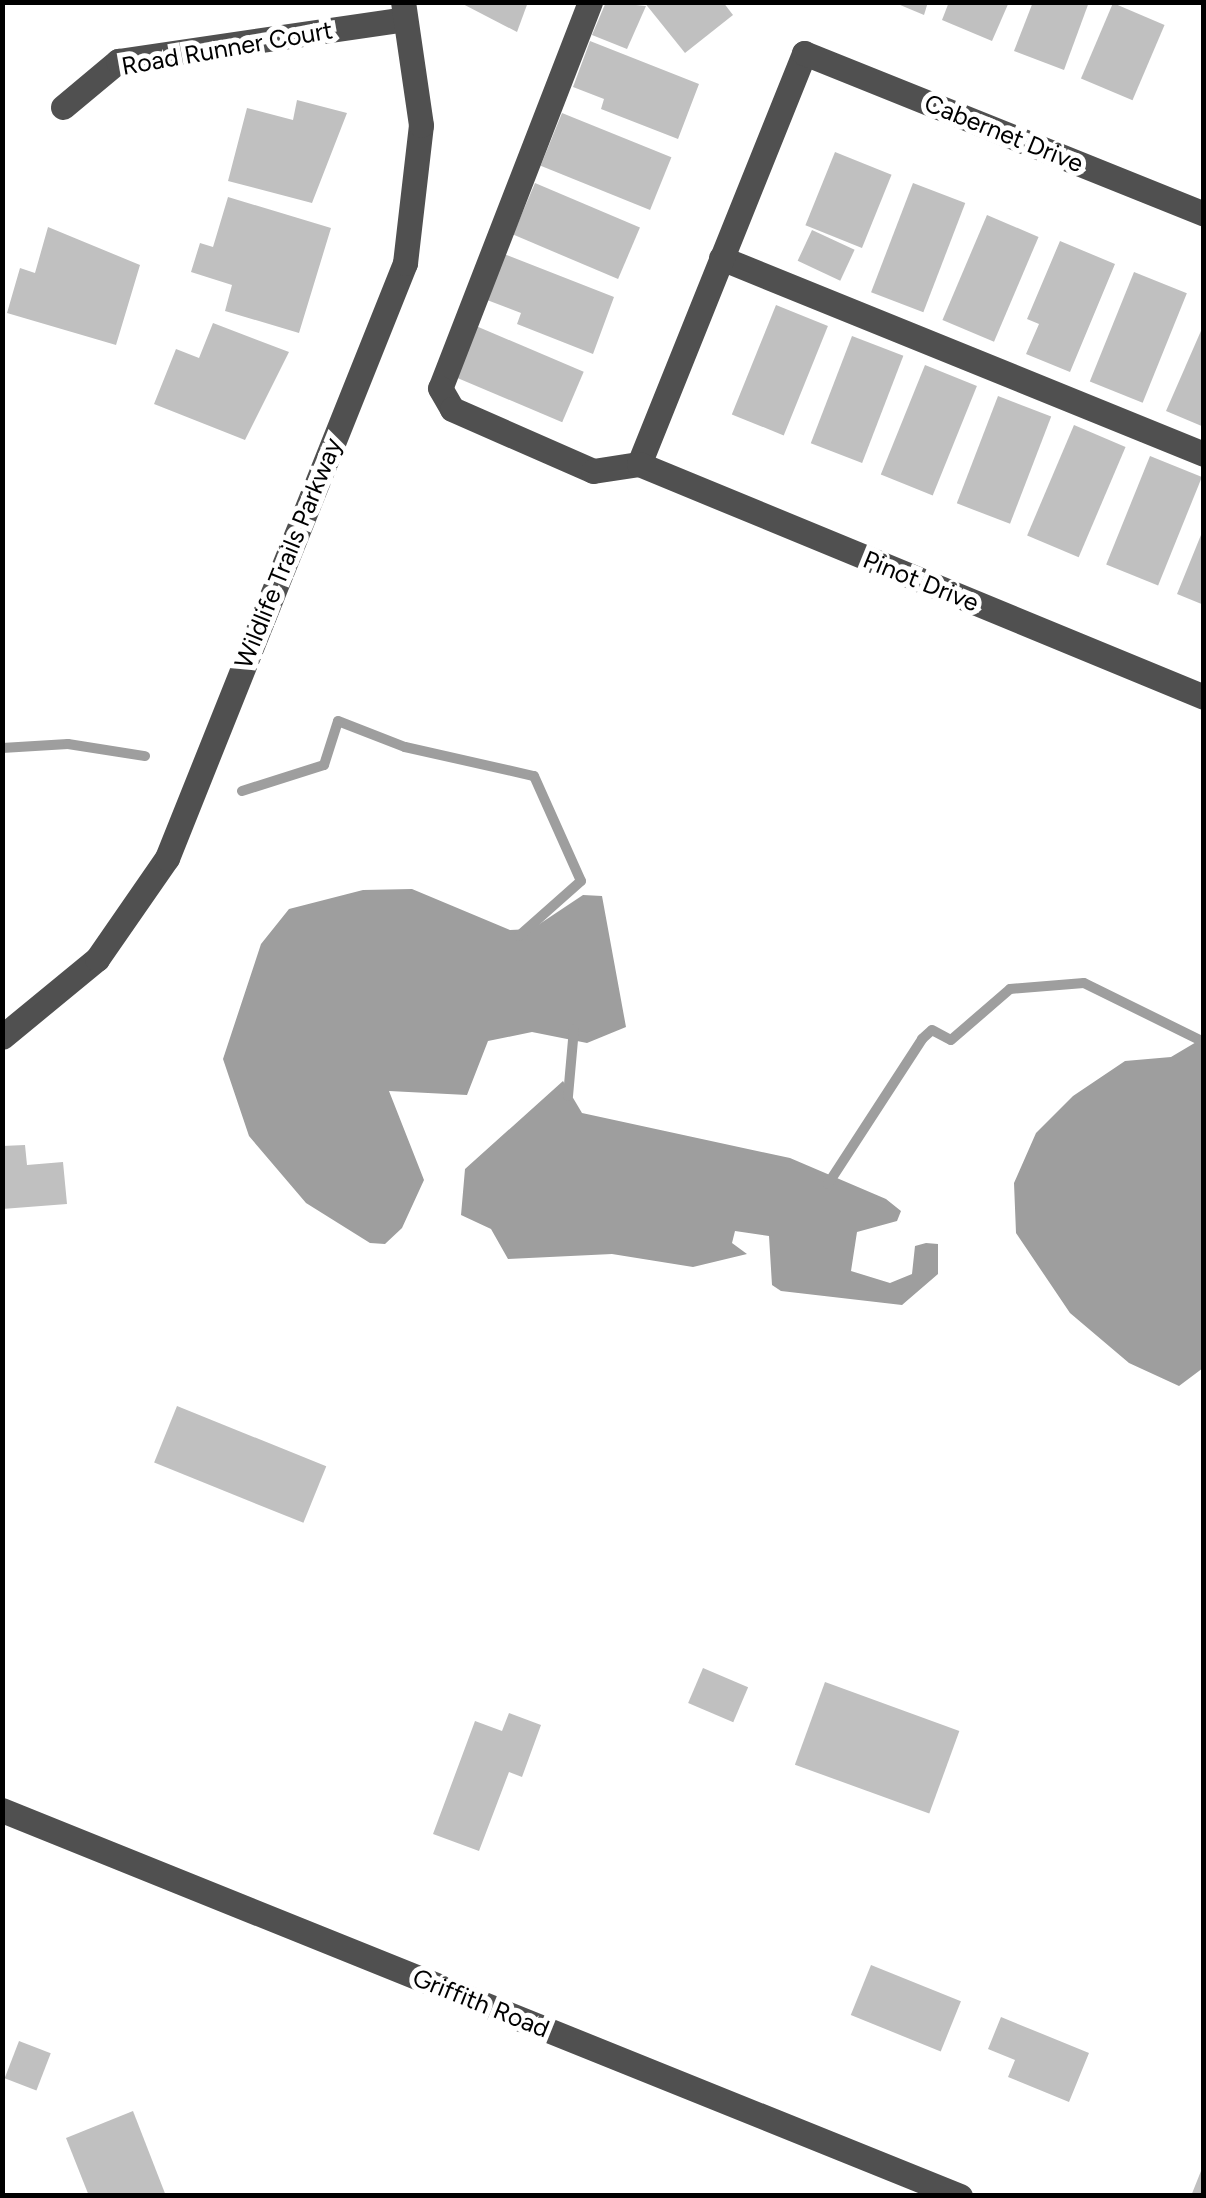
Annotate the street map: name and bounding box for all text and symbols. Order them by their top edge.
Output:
street label: Road Runner Court [119,15,335,81]
street label: Cabernet Drive [920,88,1088,178]
street label: Wildlife Trails Parkway [228,433,348,673]
street label: Pinot Drive [859,544,983,618]
street label: Griffith Road [408,1962,554,2044]

